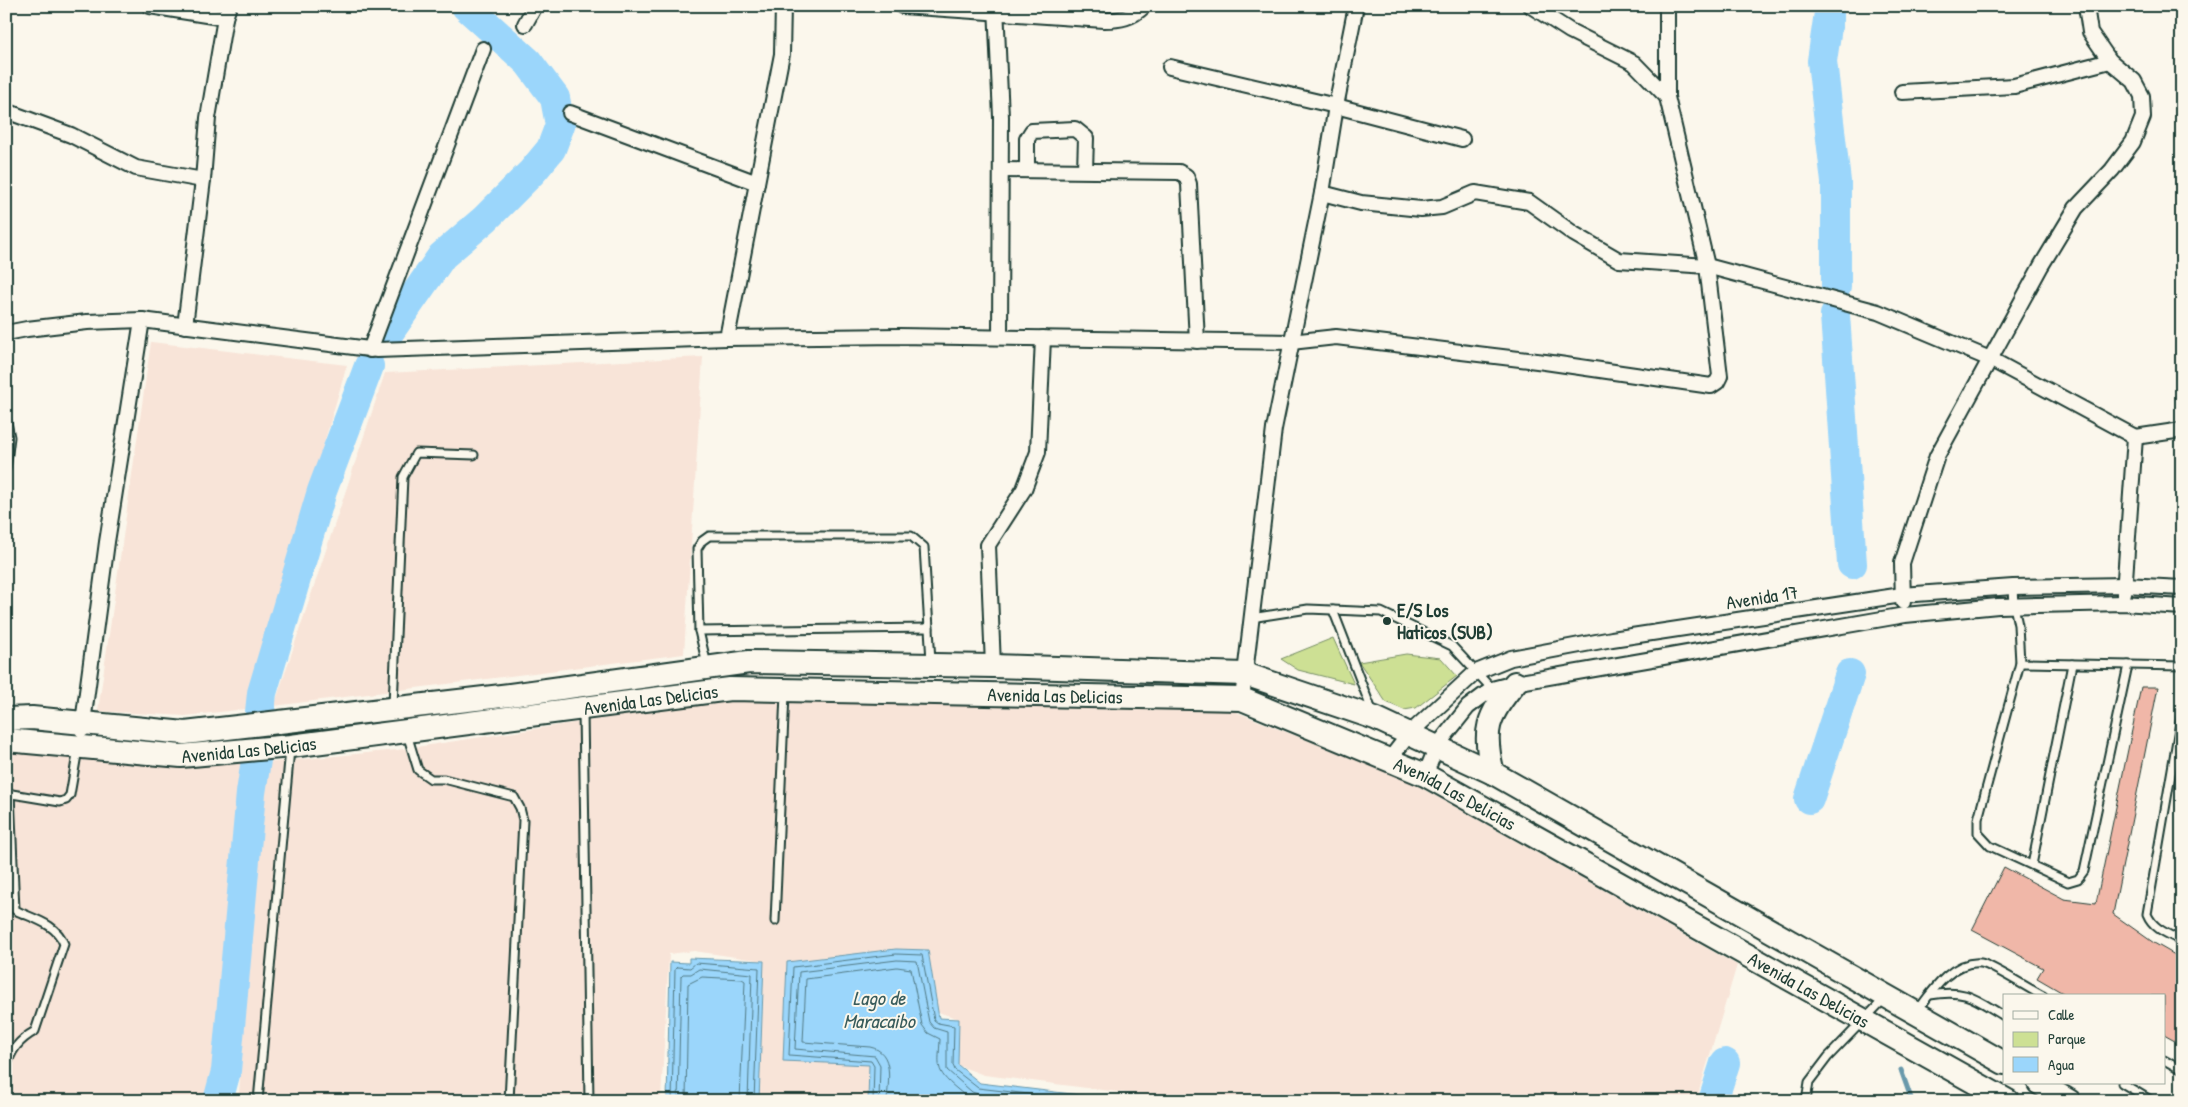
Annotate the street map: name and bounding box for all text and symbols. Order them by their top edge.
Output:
street label: Avenida 17 [1724,578,1800,616]
place label: E/S Los Haticos (SUB) [1397,597,1493,645]
marker: E/S Los Haticos (SUB) [1381,615,1393,627]
street label: Avenida Las Delicias [582,678,719,721]
street label: Avenida Las Delicias [987,681,1123,710]
street label: Avenida Las Delicias [181,730,318,769]
street label: Avenida Las Delicias [1390,750,1521,836]
street label: Avenida Las Delicias [1744,945,1874,1034]
water label: Lago de Maracaibo [843,984,917,1034]
legend [2003,994,2166,1084]
text: Calle [2048,1004,2075,1025]
text: Parque [2048,1028,2086,1049]
text: Agua [2048,1054,2074,1075]

